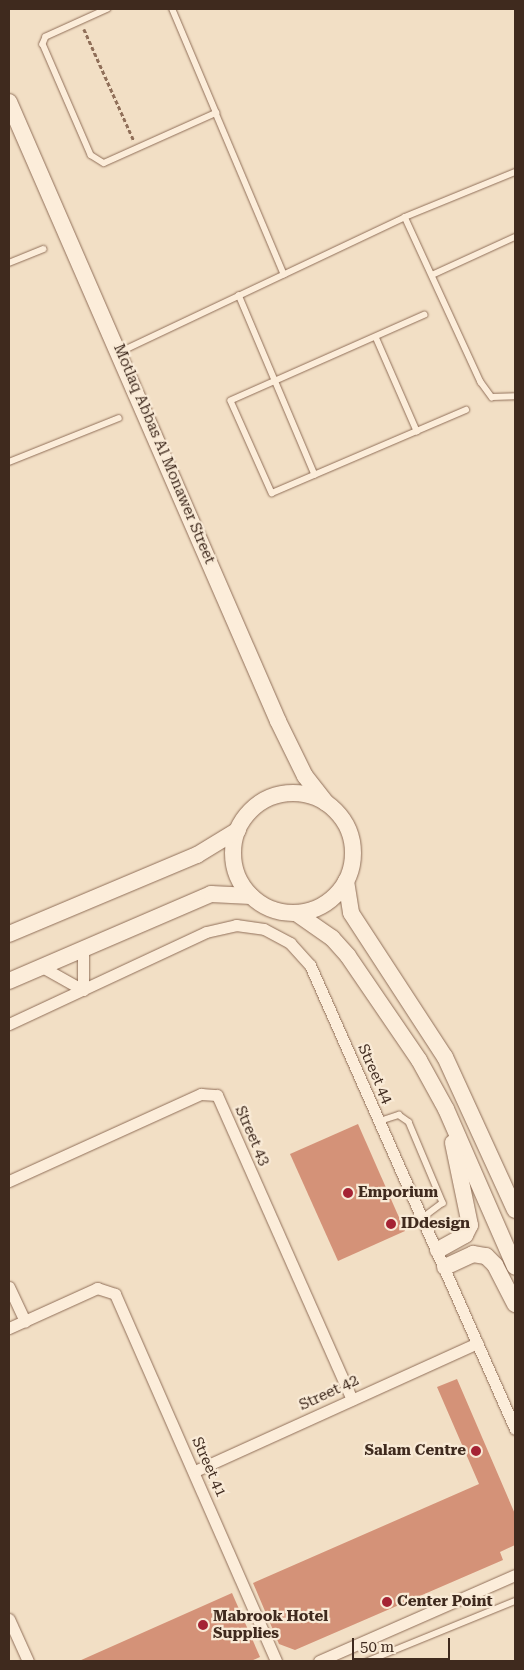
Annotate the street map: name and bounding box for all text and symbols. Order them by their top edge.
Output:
street label: Motlaq Abbas Al Monawer Street [109,341,219,567]
street label: Street 44 [354,1041,396,1107]
street label: Street 43 [231,1103,273,1169]
place label: Emporium [358,1184,438,1202]
marker: Emporium [342,1187,354,1199]
place label: IDdesign [401,1215,470,1233]
marker: IDdesign [385,1218,397,1230]
street label: Street 42 [296,1371,362,1415]
street label: Street 41 [188,1434,230,1500]
place label: Salam Centre [365,1442,466,1460]
marker: Salam Centre [470,1445,482,1457]
place label: Center Point [397,1593,493,1611]
marker: Center Point [381,1596,393,1608]
place label: Mabrook Hotel Supplies [213,1607,328,1642]
marker: Mabrook Hotel Supplies [197,1619,209,1631]
scale bar [354,1628,452,1660]
text: 50 m [360,1638,394,1656]

